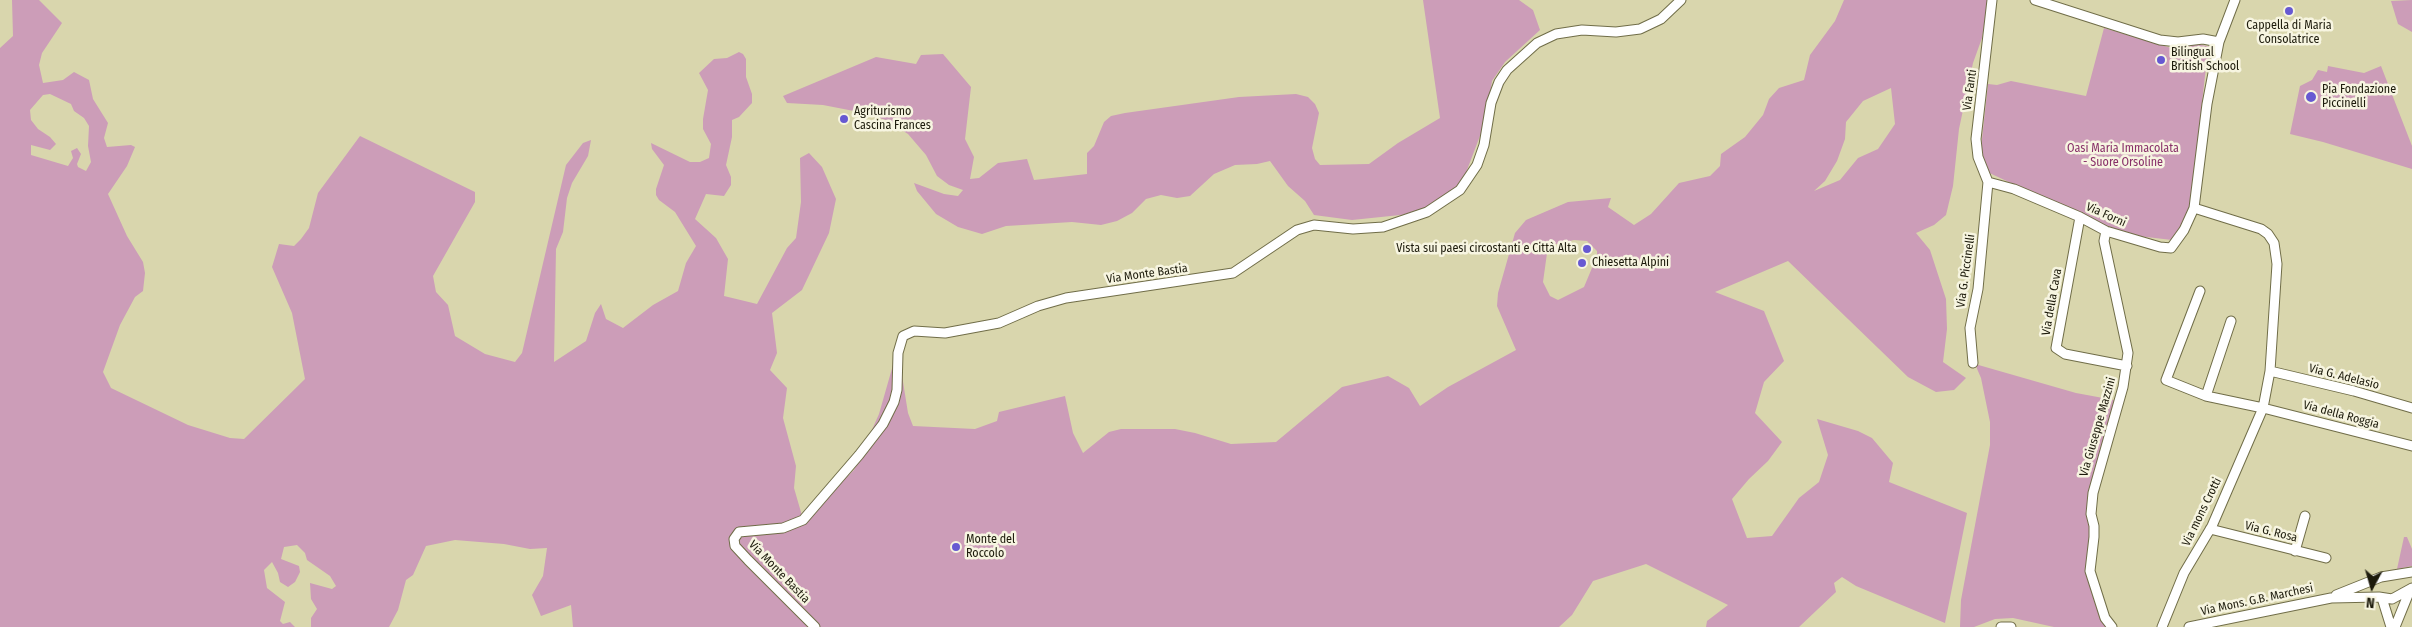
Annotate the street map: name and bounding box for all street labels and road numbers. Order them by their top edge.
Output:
street label: Via Fanti [1960,68,1980,112]
street label: Via Forni [2084,200,2128,230]
street label: Via G. Piccinelli [1954,233,1978,309]
street label: Via Monte Bastia [1105,261,1189,287]
street label: Via della Cava [2039,267,2065,337]
street label: Via G. Adelasio [2307,361,2381,393]
street label: Via Giuseppe Mazzini [2077,376,2119,478]
street label: Via della Roggia [2301,398,2381,432]
street label: Via mons Crotti [2179,475,2225,549]
street label: Via G. Rosa [2243,519,2299,545]
street label: Via Monte Bastia [745,538,813,606]
street label: Via Mons. G.B. Marchesi [2199,581,2315,619]

